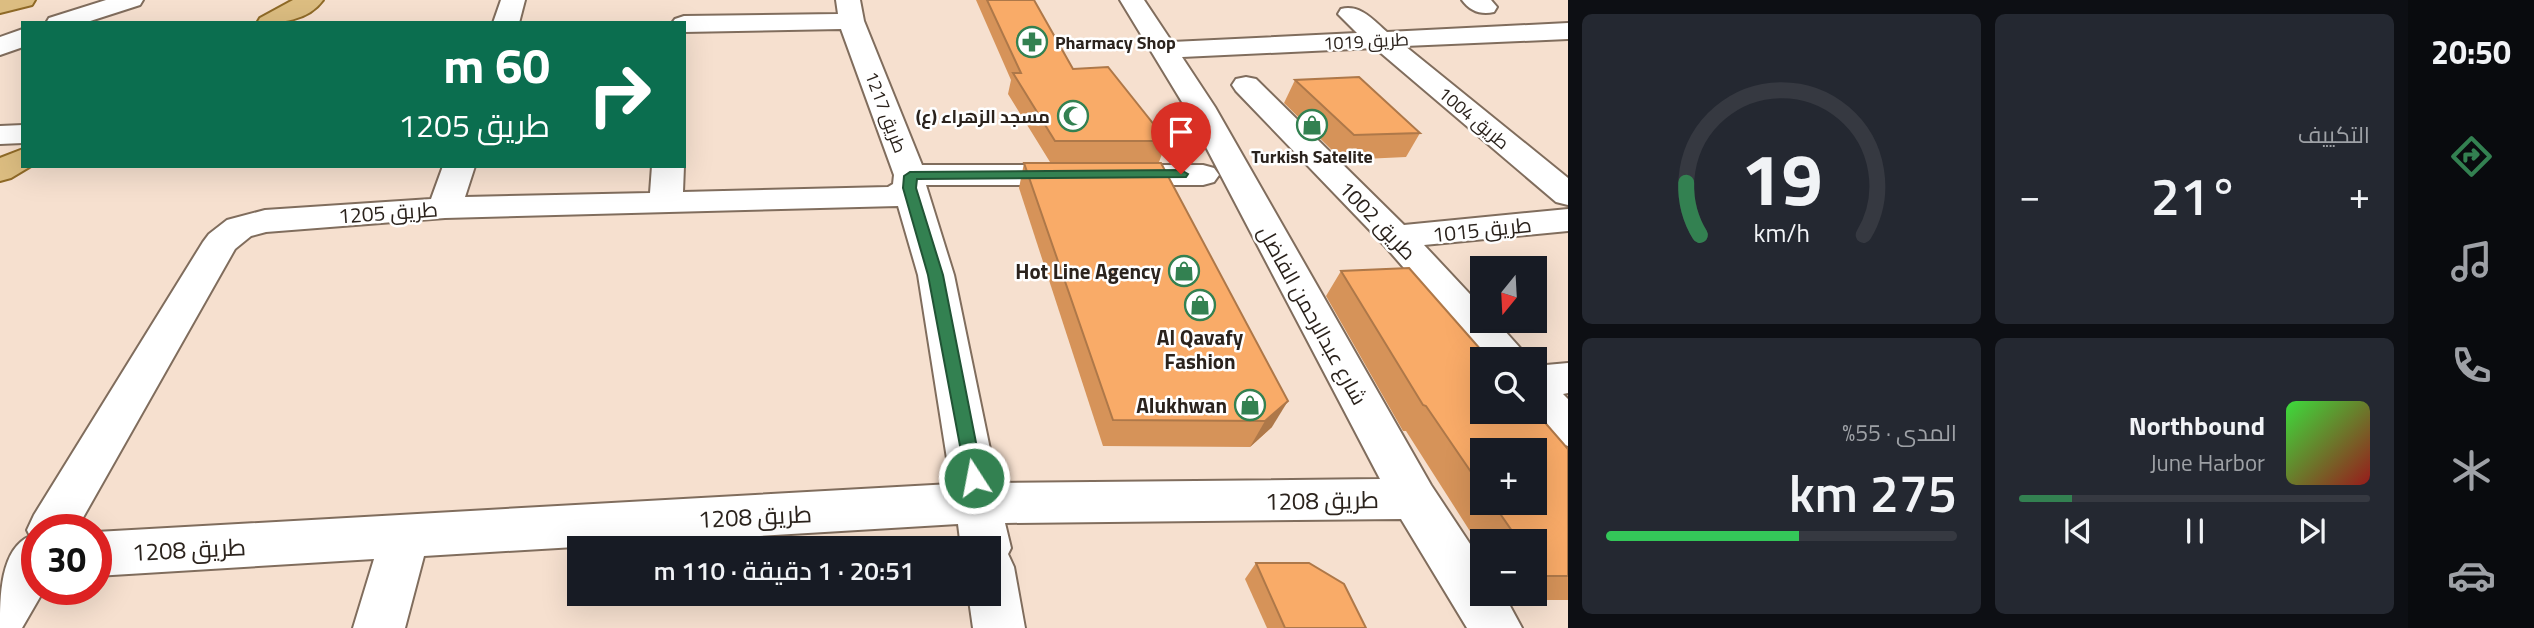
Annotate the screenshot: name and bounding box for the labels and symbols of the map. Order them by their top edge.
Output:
pharmacy icon: Pharmacy Shop [1015,25,1049,59]
street label: طريق 1019 [1323,25,1409,57]
place label: Pharmacy Shop [1055,29,1176,56]
street label: طريق 1217 [858,67,914,157]
street label: طريق 1004 [1433,80,1515,156]
mosque icon: مسجد الزهراء (ع) [1056,99,1090,133]
pin [1151,102,1211,174]
place label: مسجد الزهراء (ع) [916,103,1050,130]
shop icon: Turkish Satelite [1295,108,1329,142]
place label: Turkish Satelite [1251,143,1373,170]
street label: طريق 1002 [1332,173,1424,267]
street label: طريق 1205 [337,193,439,231]
street label: طريق 1015 [1431,208,1533,250]
street label: شارع عبدالرحمن الفاضل [1250,219,1376,411]
shop icon: Hot Line Agency [1167,254,1201,288]
place label: Hot Line Agency [1015,255,1161,287]
north arrow [1470,256,1547,332]
shop icon: Al Qavafy Fashion [1183,288,1217,322]
place label: Al Qavafy Fashion [1157,321,1244,377]
shop icon: Alukhwan [1233,388,1267,422]
place label: Alukhwan [1136,389,1227,421]
position arrow [937,441,1011,515]
street label: طريق 1208 [1265,481,1379,519]
street label: طريق 1208 [697,495,813,537]
speed limit sign: 30 [21,514,112,605]
street label: طريق 1208 [131,528,247,570]

